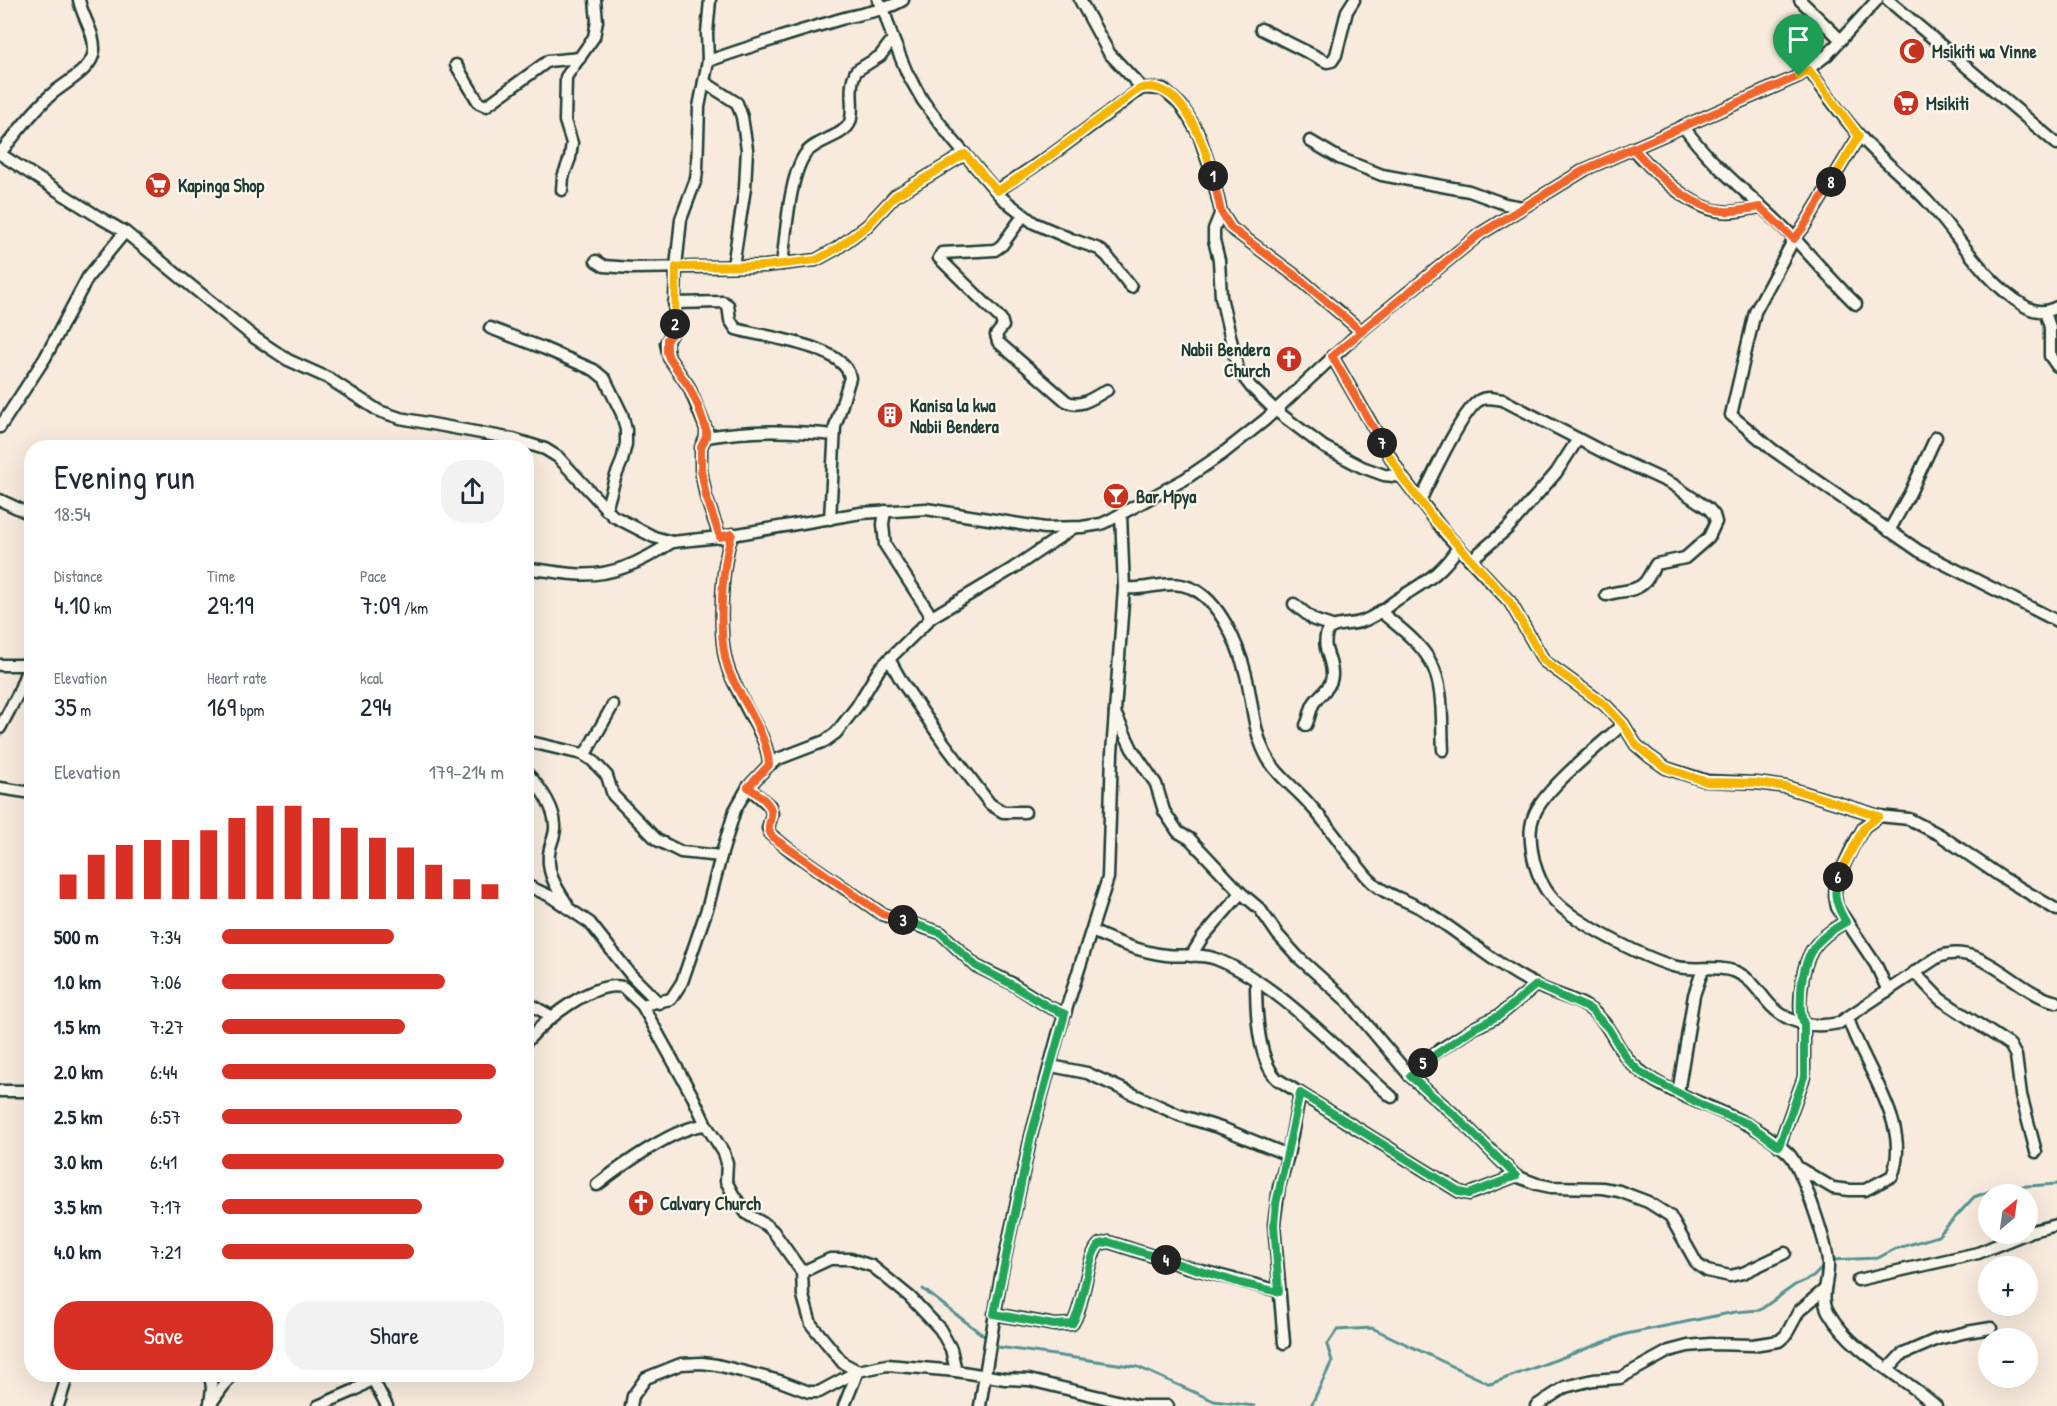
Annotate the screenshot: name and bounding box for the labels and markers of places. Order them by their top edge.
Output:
pin [1773,14,1824,76]
mosque icon: Msikiti wa Vinne [1897,36,1927,66]
place label: Msikiti wa Vinne [1932,39,2037,64]
supermarket icon: Msikiti [1891,88,1921,118]
place label: Msikiti [1926,91,1969,116]
pin: 1 [1198,161,1228,191]
pin: 8 [1816,167,1846,197]
supermarket icon: Kapinga Shop [143,170,173,200]
place label: Kapinga Shop [178,173,265,199]
pin: 2 [660,309,690,339]
place label: Nabii Bendera Church [1181,337,1271,383]
church icon: Nabii Bendera Church [1274,344,1304,374]
place label: Kanisa la kwa Nabii Bendera [910,393,1000,439]
building icon: Kanisa la kwa Nabii Bendera [875,400,905,430]
pin: 7 [1367,428,1397,458]
bar icon: Bar Mpya [1101,481,1131,511]
place label: Bar Mpya [1136,484,1197,510]
pin: 6 [1823,862,1853,892]
pin: 3 [888,905,918,935]
pin: 5 [1408,1048,1438,1078]
church icon: Calvary Church [626,1188,656,1218]
place label: Calvary Church [660,1191,761,1217]
pin: 4 [1151,1245,1181,1275]

